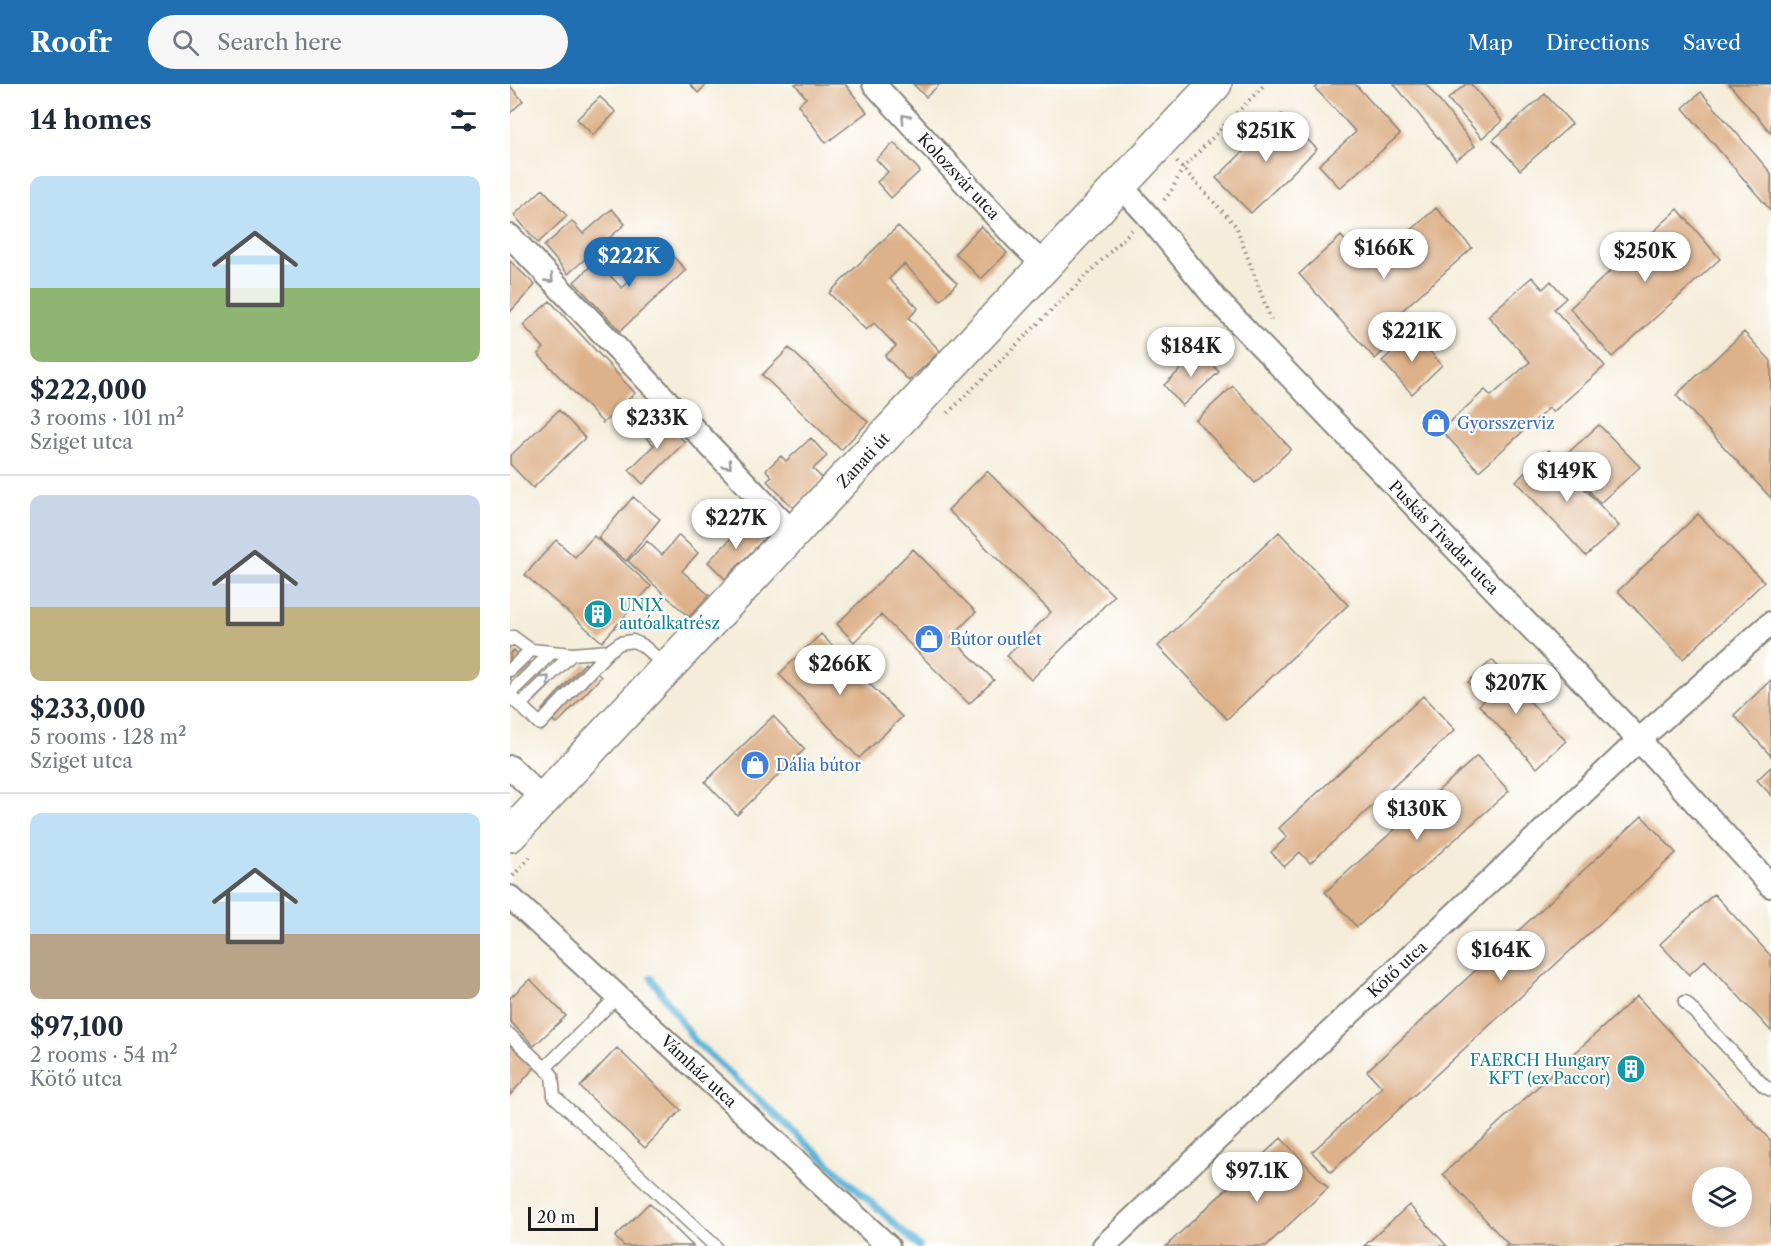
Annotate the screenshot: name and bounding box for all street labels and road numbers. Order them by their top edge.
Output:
street label: Kolozsvár utca [914,129,1005,224]
street label: Zanati út [833,428,894,492]
street label: Puskás Tivadar utca [1385,476,1504,598]
street label: Kötő utca [1363,936,1431,1001]
street label: Vámház utca [656,1030,742,1112]

